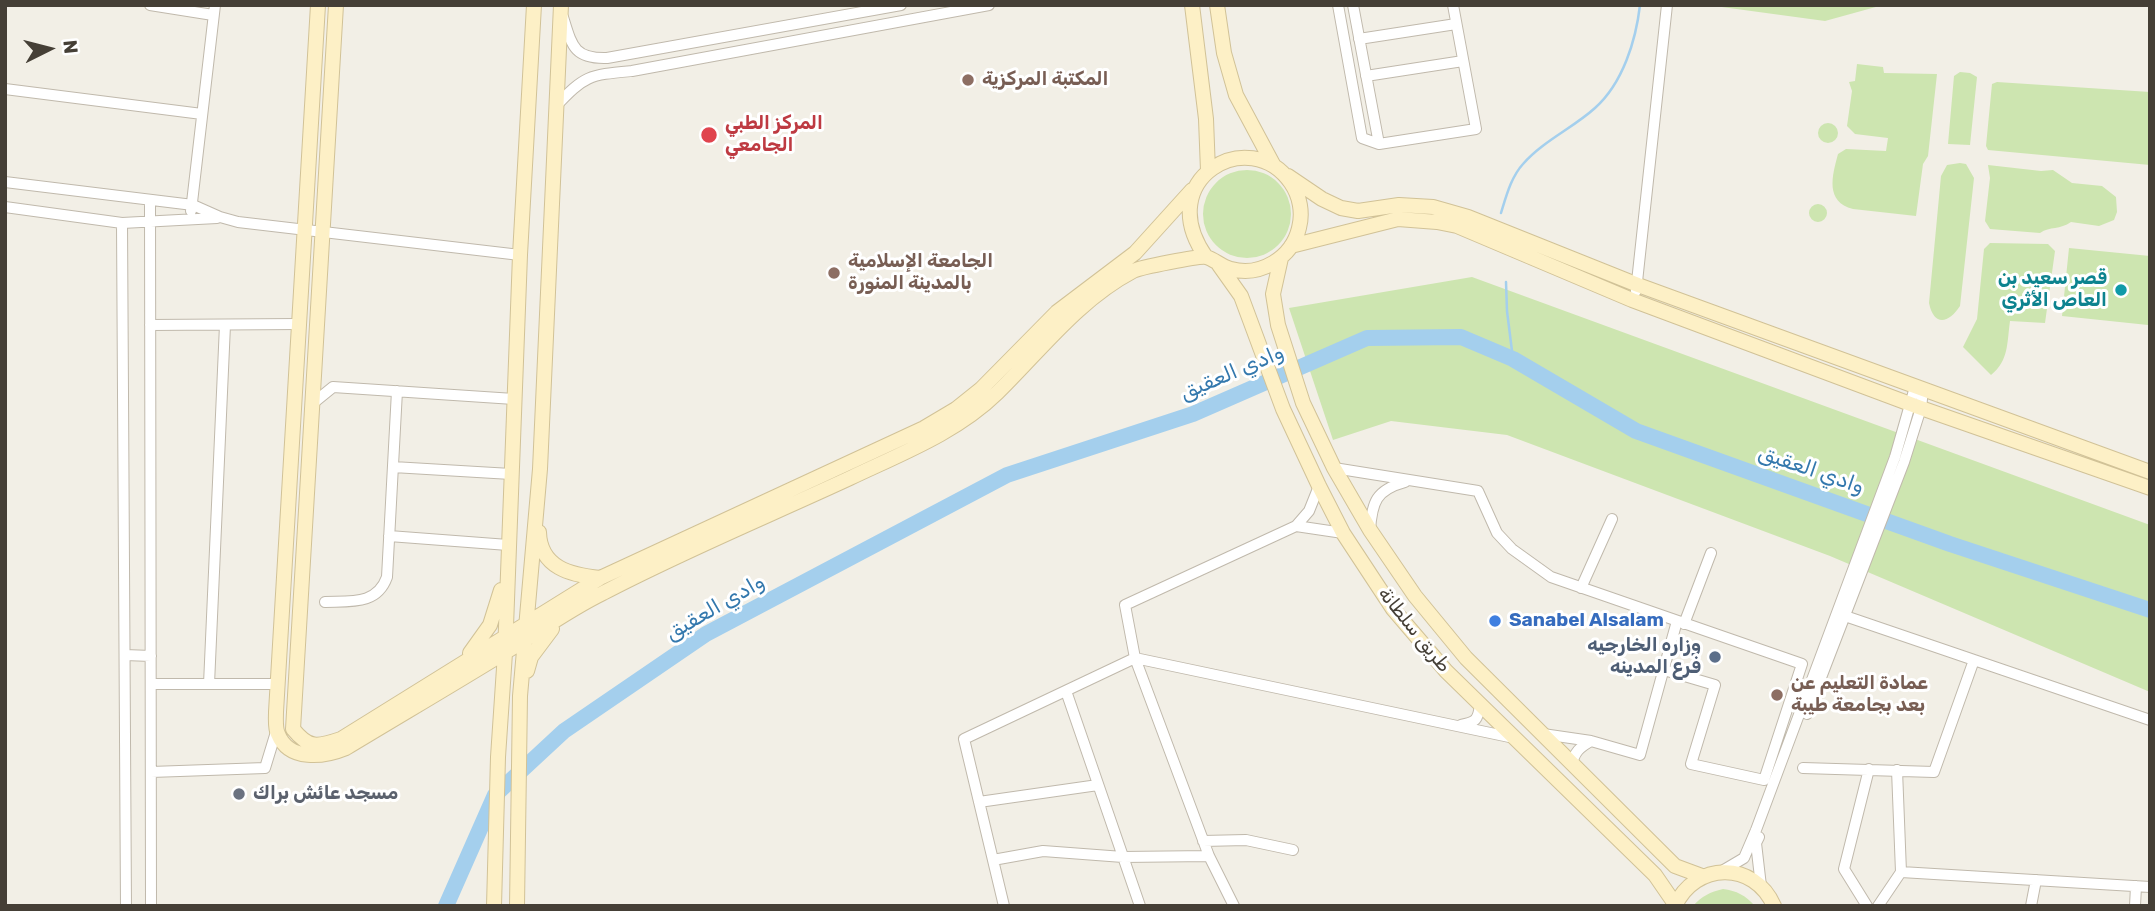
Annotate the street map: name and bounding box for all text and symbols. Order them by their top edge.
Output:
north arrow [14,14,84,84]
text: N [58,39,83,55]
place label: المكتبة المركزية [982,69,1108,91]
marker: المكتبة المركزية [960,72,976,88]
place label: المركز الطبي الجامعي [725,113,823,157]
marker: المركز الطبي الجامعي [699,125,719,145]
place label: الجامعة الإسلامية بالمدينة المنورة [848,251,993,295]
marker: الجامعة الإسلامية بالمدينة المنورة [826,265,842,281]
place label: قصر سعيد بن العاص الأثري [1998,268,2107,312]
marker: قصر سعيد بن العاص الأثري [2113,282,2129,298]
water label: وادي العقيق [1176,340,1288,406]
water label: وادي العقيق [1755,440,1867,500]
water label: وادي العقيق [661,570,769,646]
street label: طريق سلطانة [1373,583,1455,677]
place label: Sanabel Alsalam [1509,610,1664,632]
marker: Sanabel Alsalam [1487,613,1503,629]
place label: وزاره الخارجيه فرع المدينه [1587,635,1701,679]
marker: وزاره الخارجيه فرع المدينه [1707,649,1723,665]
place label: عمادة التعليم عن بعد بجامعة طيبة [1791,673,1928,717]
marker: عمادة التعليم عن بعد بجامعة طيبة [1769,687,1785,703]
place label: مسجد عائش براك [253,783,398,805]
marker: مسجد عائش براك [231,786,247,802]

